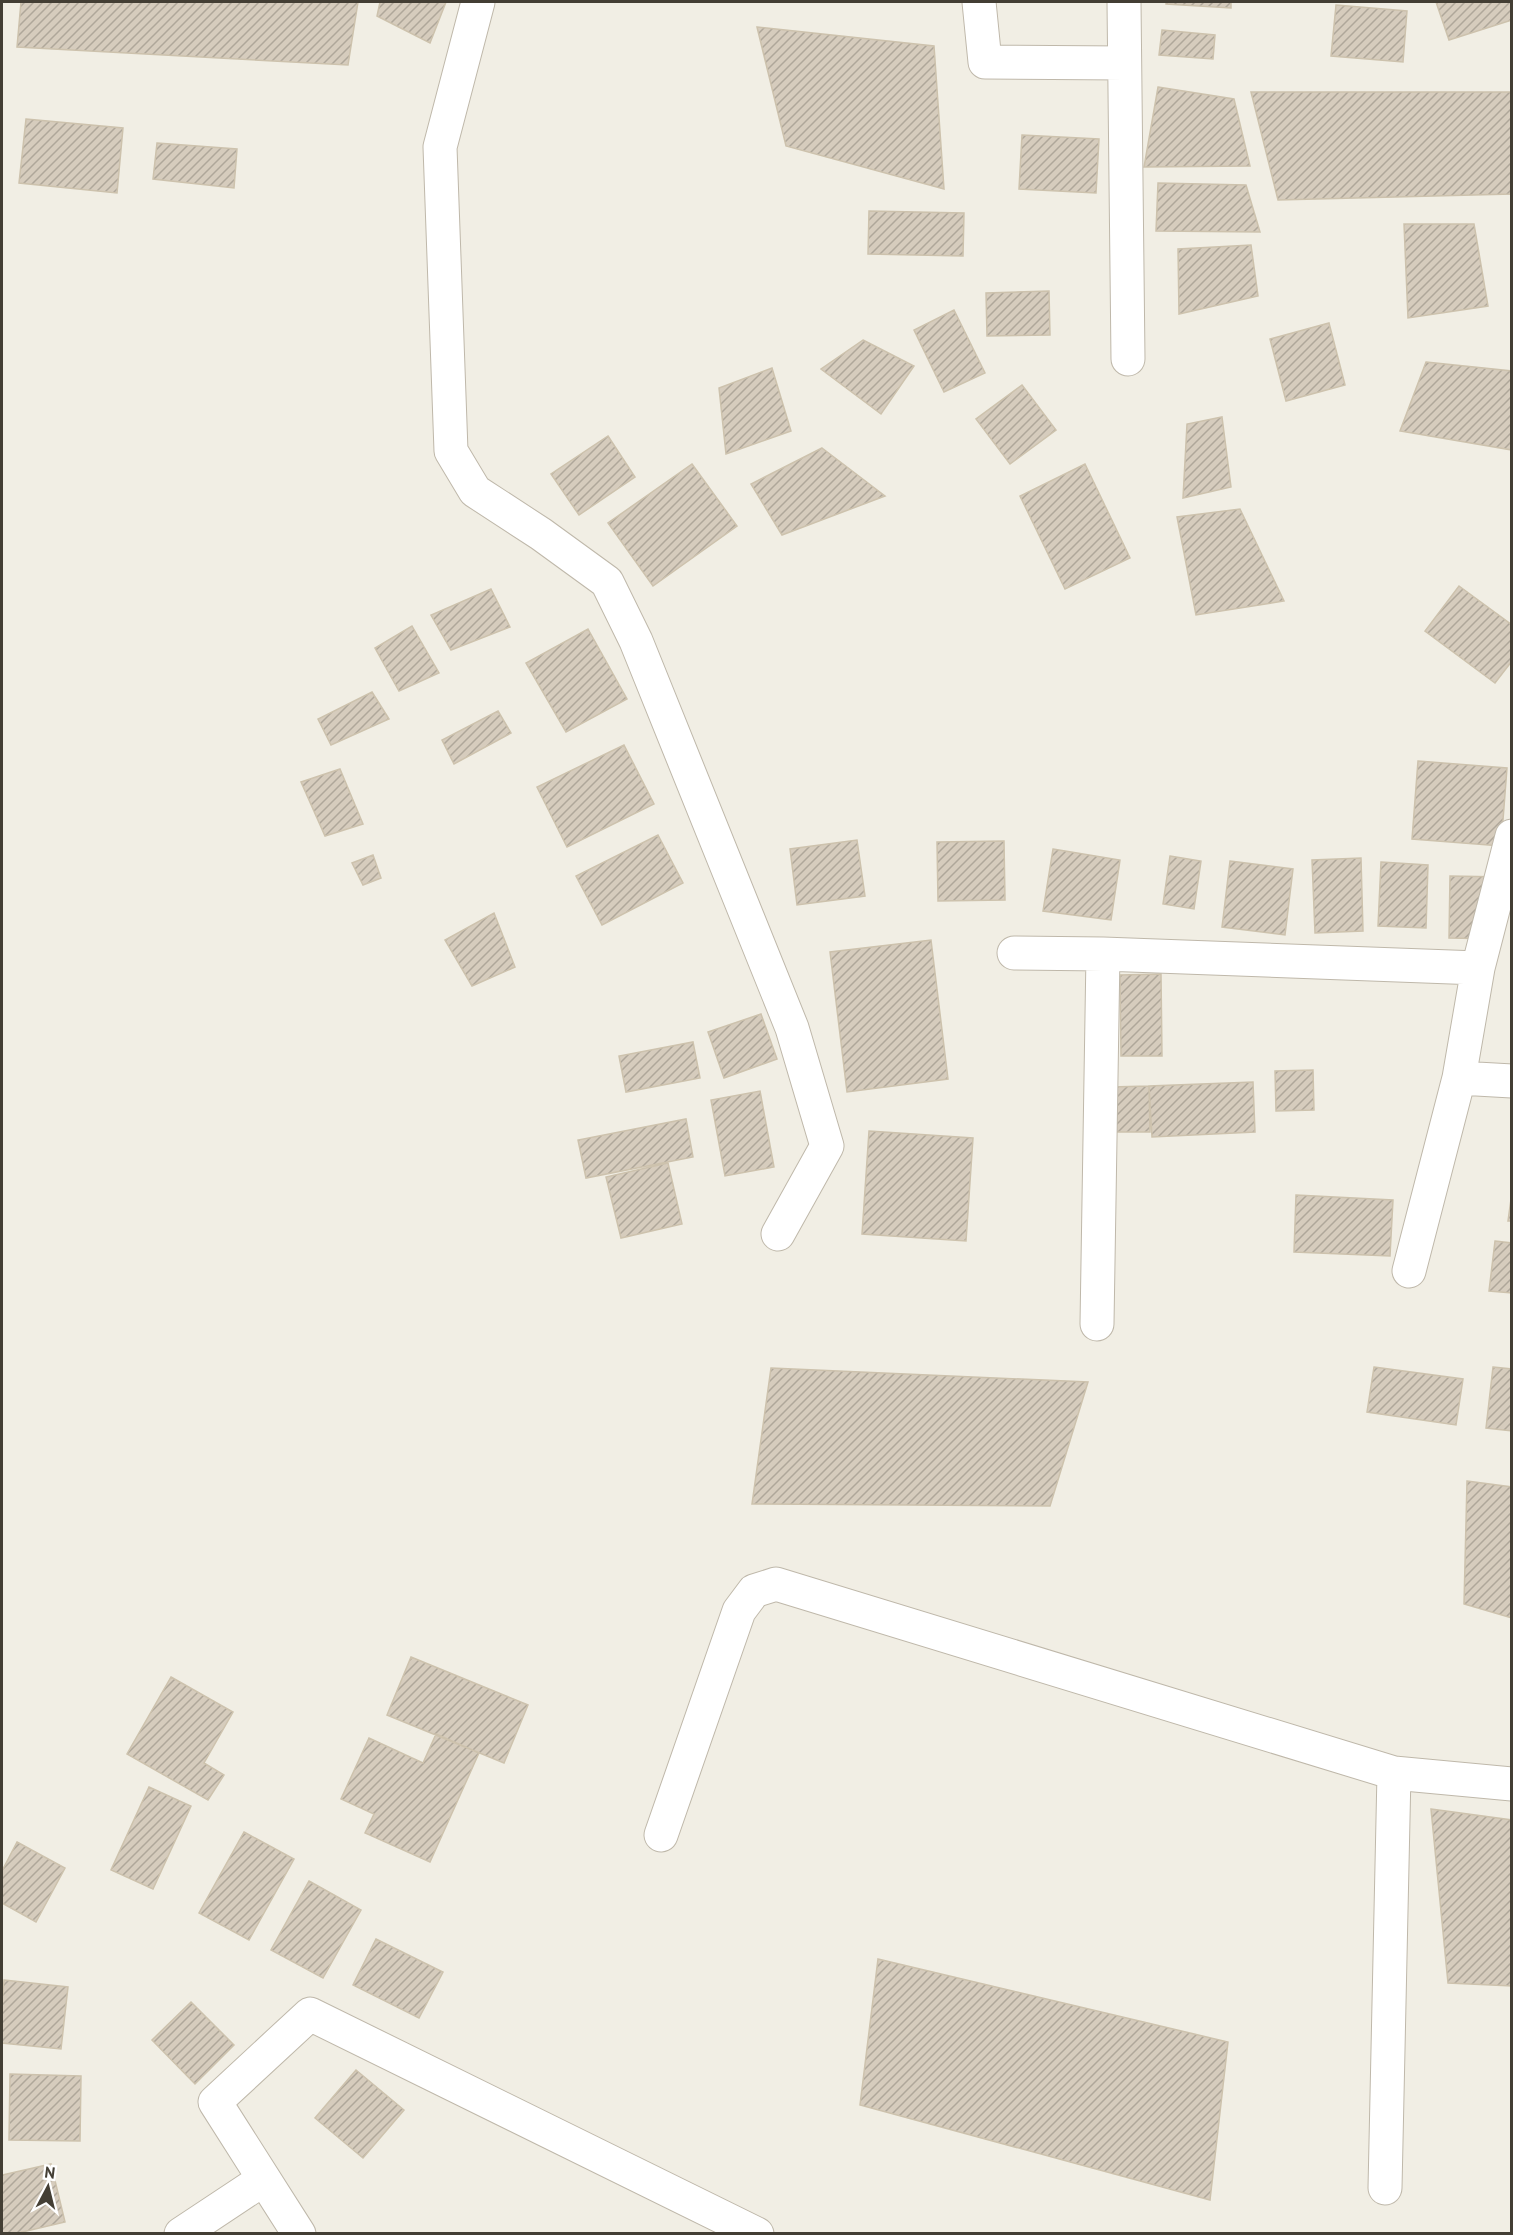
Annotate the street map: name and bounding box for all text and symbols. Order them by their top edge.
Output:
north arrow [18,2157,78,2217]
text: N [43,2162,56,2183]

